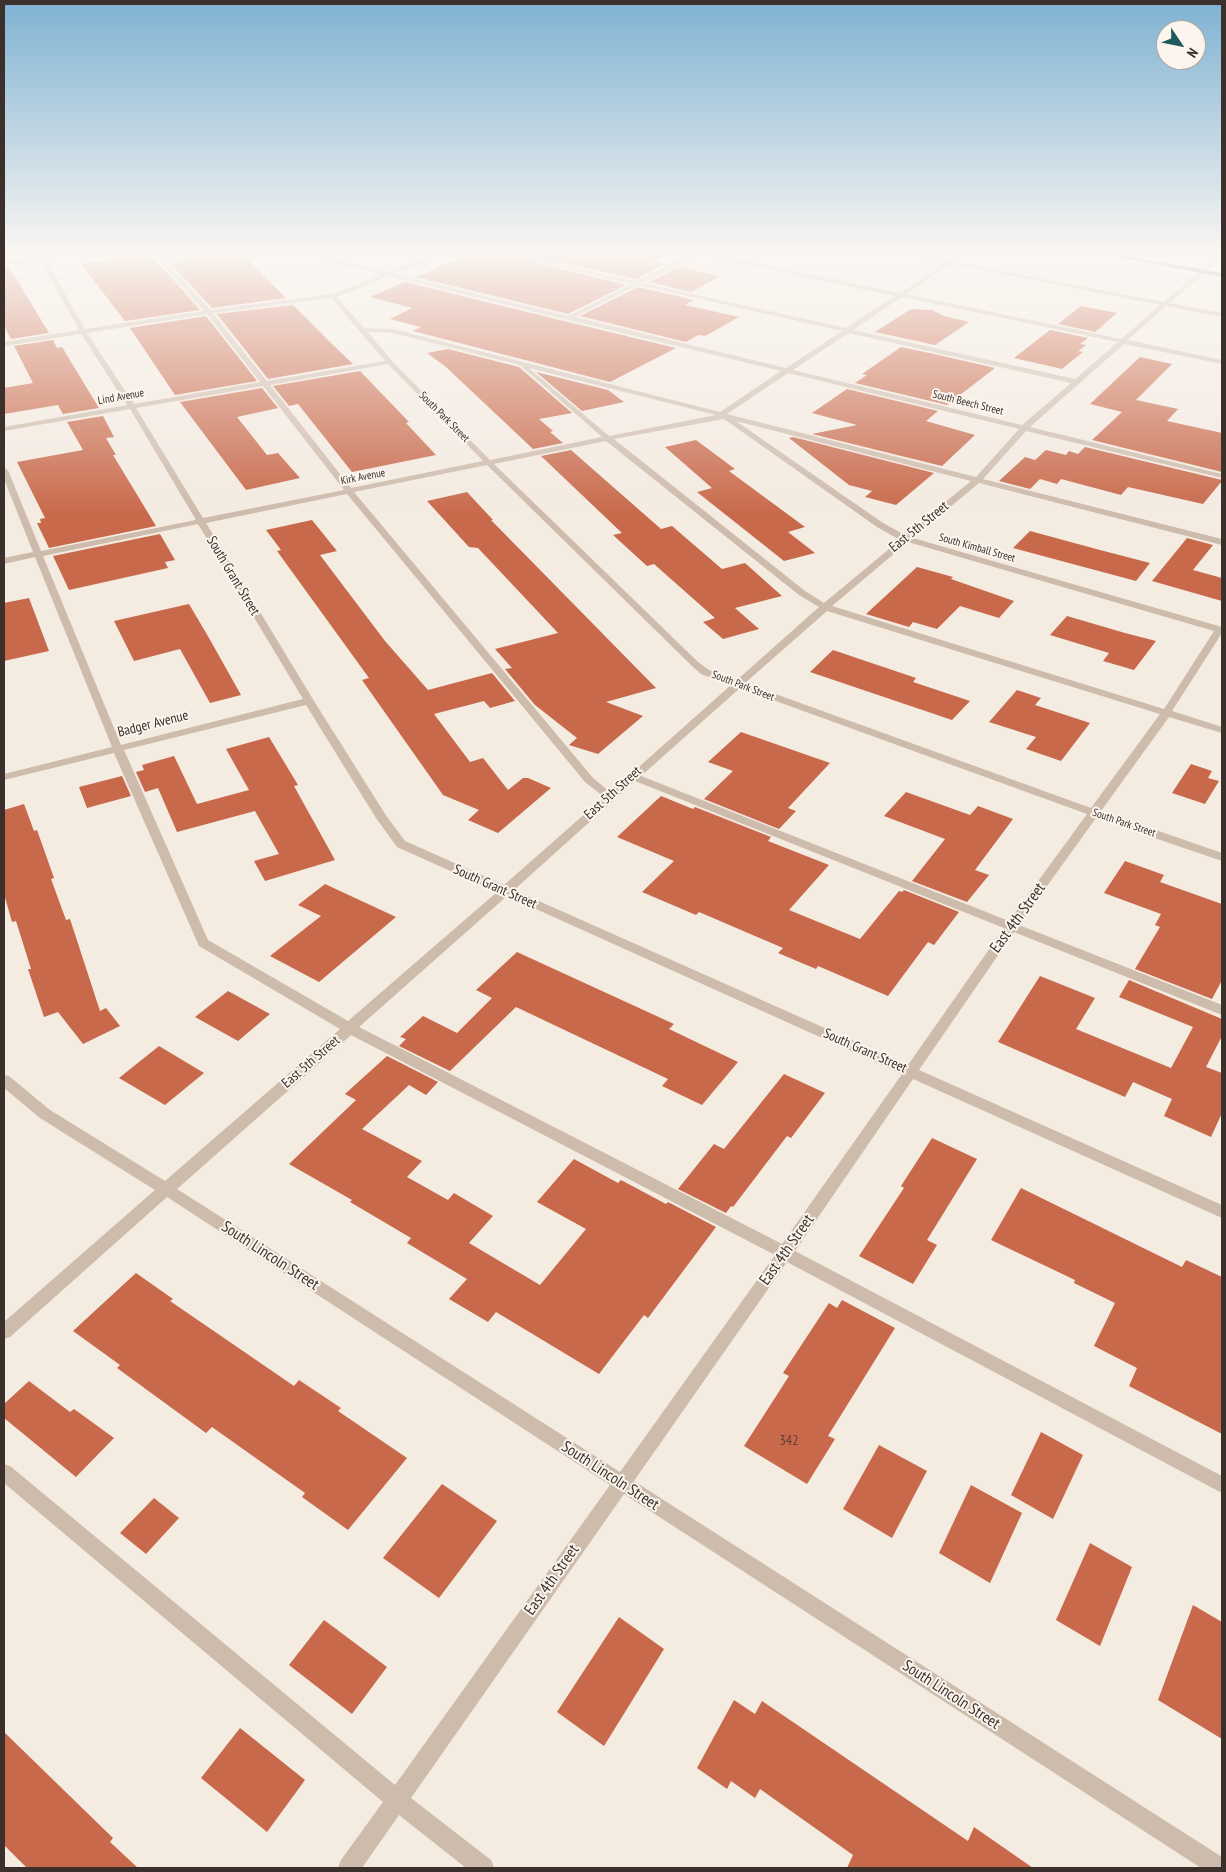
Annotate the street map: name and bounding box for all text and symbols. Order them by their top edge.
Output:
north arrow [1156,20,1206,70]
text: N [1183,45,1202,61]
street label: Lind Avenue [97,386,145,408]
street label: South Beech Street [931,388,1005,418]
street label: South Park Street [416,389,472,445]
street label: Kirk Avenue [340,466,386,488]
street label: East 5th Street [886,498,952,556]
street label: South Kimball Street [937,531,1017,565]
street label: South Grant Street [203,533,263,619]
street label: South Park Street [710,668,776,704]
street label: Badger Avenue [116,707,190,741]
street label: East 5th Street [581,763,645,823]
street label: South Park Street [1091,806,1157,840]
street label: South Grant Street [451,861,539,913]
street label: East 4th Street [986,879,1050,957]
street label: South Grant Street [821,1025,909,1077]
street label: East 5th Street [279,1032,343,1092]
street label: East 4th Street [756,1211,818,1289]
street label: South Lincoln Street [218,1217,322,1295]
house number: 342 [780,1433,798,1449]
street label: South Lincoln Street [558,1437,662,1515]
street label: East 4th Street [521,1541,583,1619]
street label: South Lincoln Street [899,1656,1003,1734]

